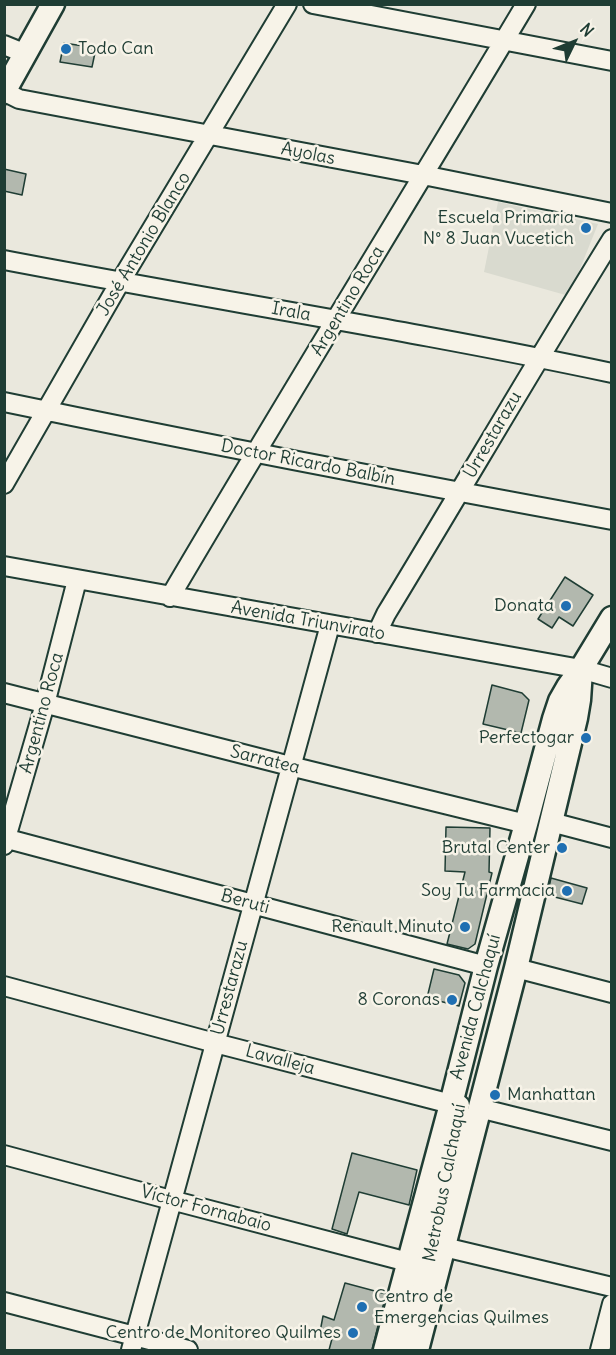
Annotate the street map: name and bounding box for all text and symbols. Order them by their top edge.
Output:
north arrow [544,12,604,72]
text: N [576,19,598,41]
place label: Todo Can [78,38,154,60]
marker: Todo Can [59,42,73,56]
street label: Ayolas [279,138,337,170]
street label: José Antonio Blanco [93,168,195,320]
place label: Escuela Primaria N° 8 Juan Vucetich [423,207,574,250]
marker: Escuela Primaria N° 8 Juan Vucetich [579,221,593,235]
street label: Argentino Roca [307,242,389,360]
street label: Irala [270,298,312,326]
street label: Urrestarazu [459,388,527,482]
street label: Doctor Ricardo Balbín [219,435,397,491]
place label: Donata [494,595,554,617]
street label: Avenida Triunvirato [229,597,387,645]
marker: Donata [559,599,573,613]
street label: Argentino Roca [15,650,69,776]
place label: Perfectogar [479,727,574,749]
marker: Perfectogar [579,731,593,745]
street label: Sarratea [228,741,302,779]
place label: Brutal Center [441,837,550,859]
marker: Brutal Center [555,841,569,855]
place label: Soy Tu Farmacia [421,880,555,902]
marker: Soy Tu Farmacia [560,884,574,898]
street label: Beruti [218,885,272,919]
place label: Renault Minuto [331,916,453,938]
marker: Renault Minuto [458,920,472,934]
street label: Avenida Calchaquí [446,932,506,1082]
street label: Urrestarazu [207,938,253,1038]
place label: 8 Coronas [357,989,440,1011]
marker: 8 Coronas [445,993,459,1007]
street label: Lavalleja [243,1040,317,1080]
place label: Manhattan [507,1084,596,1106]
marker: Manhattan [488,1088,502,1102]
street label: Metrobus Calchaquí [419,1102,471,1264]
street label: Víctor Fornabaio [138,1181,274,1237]
place label: Centro de Emergencias Quilmes [374,1286,549,1328]
marker: Centro de Emergencias Quilmes [355,1300,369,1314]
place label: Centro de Monitoreo Quilmes [106,1322,341,1344]
marker: Centro de Monitoreo Quilmes [346,1326,360,1340]

